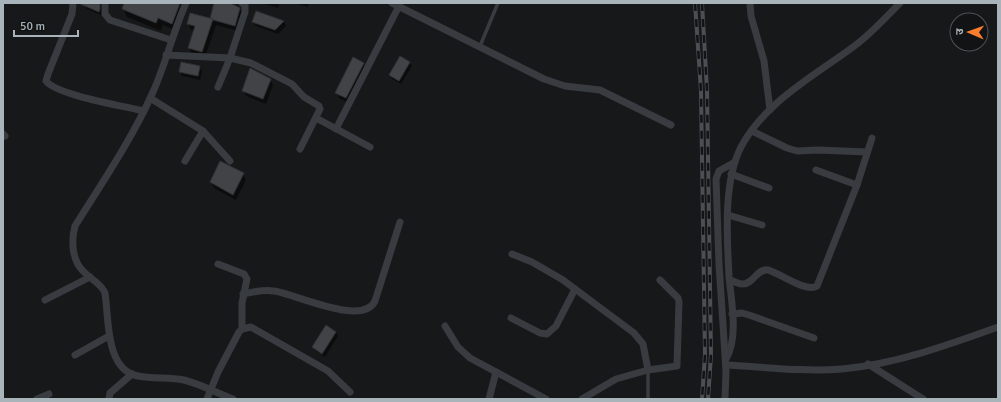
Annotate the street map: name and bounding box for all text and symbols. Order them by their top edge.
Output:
scale bar [14,12,78,38]
north arrow [949,12,989,52]
text: 50 m [20,19,45,34]
text: उ [953,28,966,35]

